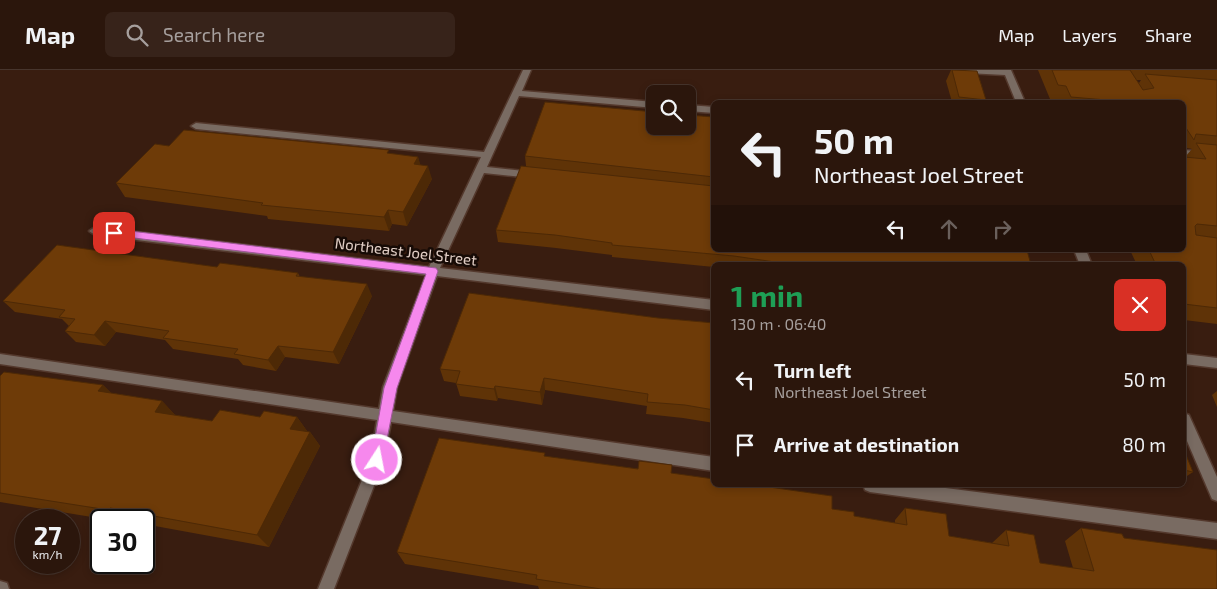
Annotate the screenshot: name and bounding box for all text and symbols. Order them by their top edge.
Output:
search box [105,12,455,57]
text: Map [25,20,75,49]
icon: search [123,21,151,49]
text: Search here [163,23,265,46]
text: Map [998,24,1034,46]
text: Layers [1062,24,1117,46]
text: Share [1145,24,1192,46]
map controls [646,85,696,135]
button: search [646,85,696,135]
text: 50 m [814,119,894,161]
icon: left [731,120,796,185]
text: Northeast Joel Street [814,161,1024,187]
pin [93,212,135,254]
icon: left [882,215,910,243]
icon: ahead [935,215,963,243]
icon: right [988,215,1016,243]
icon: arrive [100,219,128,247]
street label: Northeast Joel Street [334,233,478,269]
text: 1 min [731,277,803,313]
button: close [1114,279,1166,331]
text: 130 m · 06:40 [731,314,826,333]
text: Turn left [774,359,851,382]
icon: left [731,366,759,394]
text: 50 m [1123,368,1166,391]
text: Northeast Joel Street [774,382,927,401]
icon: arrive [731,431,759,459]
position arrow [350,433,402,485]
text: Arrive at destination [774,433,959,456]
text: 80 m [1122,433,1166,456]
speed limit sign: 30 [90,509,155,574]
text: 27 [34,520,61,550]
text: km/h [33,547,62,561]

